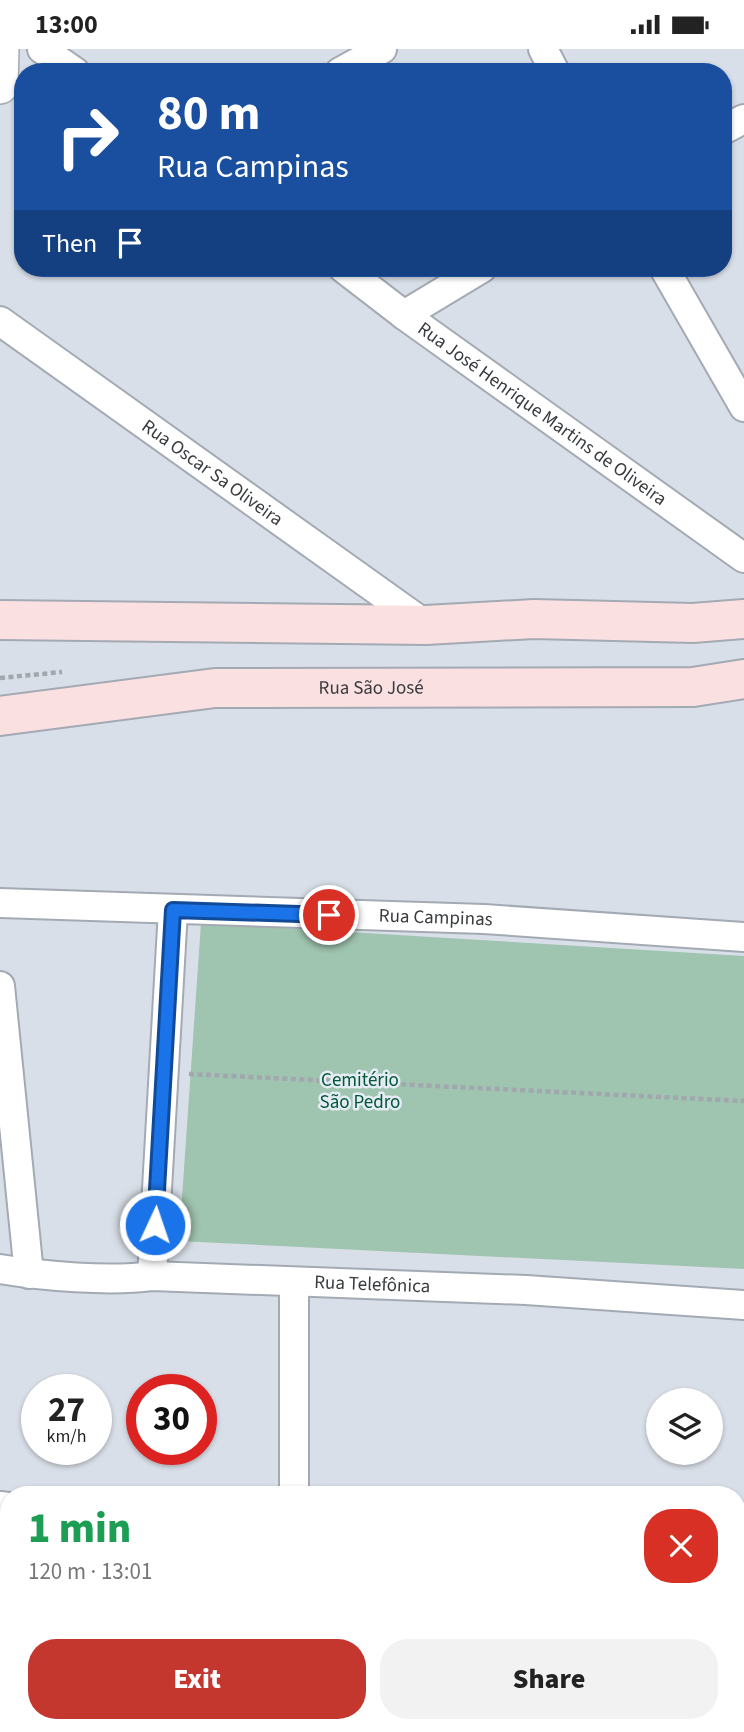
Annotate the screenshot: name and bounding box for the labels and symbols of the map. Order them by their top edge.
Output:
street label: Rua José Henrique Martins de Oliveira [412,315,672,512]
street label: Rua Oscar Sa Oliveira [136,413,289,532]
street label: Rua São José [319,674,424,701]
pin [299,885,359,945]
street label: Rua Campinas [378,902,494,933]
park label: Cemitério São Pedro [320,1067,400,1116]
position arrow [118,1188,192,1262]
street label: Rua Telefônica [314,1269,431,1300]
speed limit sign: 30 [126,1374,217,1465]

